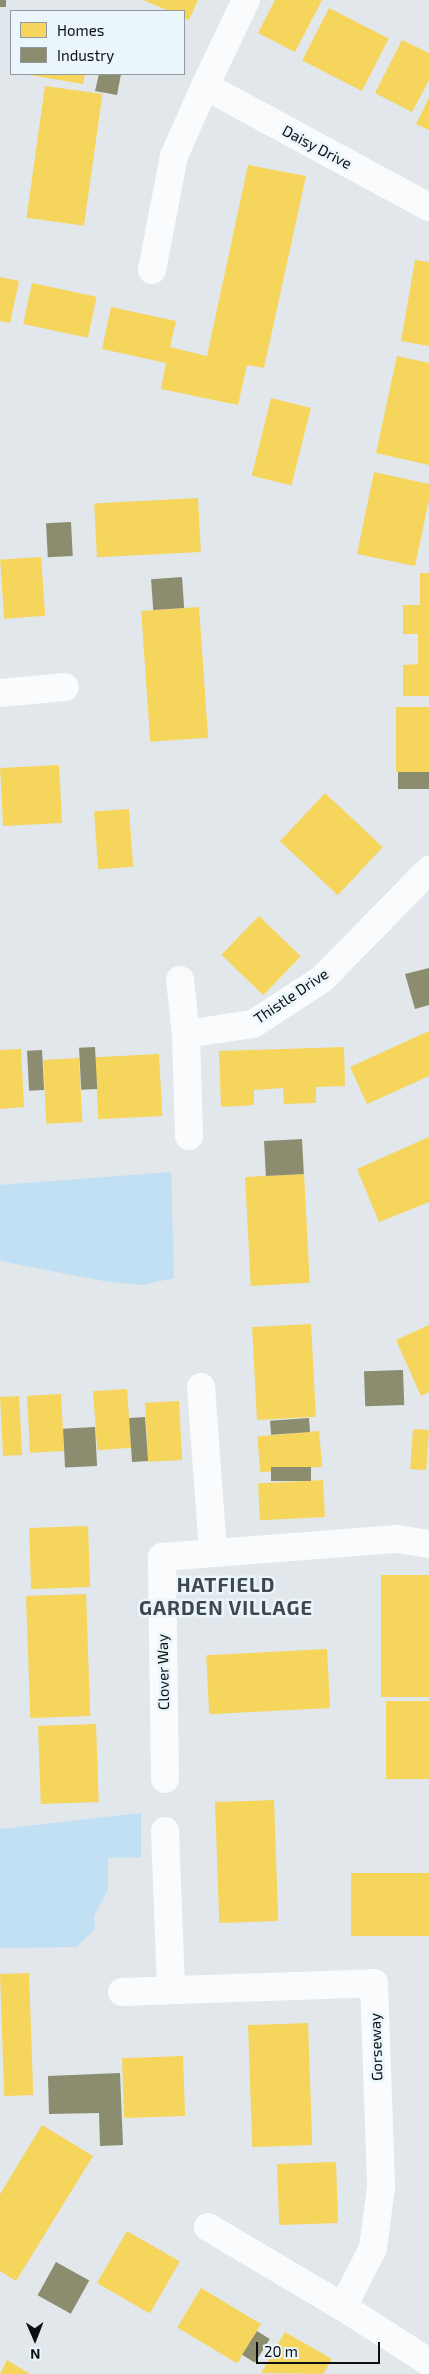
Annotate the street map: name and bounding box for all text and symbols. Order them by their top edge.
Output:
legend [10,10,185,75]
text: Homes [57,21,104,39]
text: Industry [57,46,114,64]
street label: Daisy Drive [279,121,355,173]
street label: Thistle Drive [250,965,332,1027]
district label: HATFIELD GARDEN VILLAGE [137,1572,315,1619]
street label: Clover Way [153,1633,173,1711]
street label: Gorseway [366,2013,386,2081]
north arrow [10,2314,60,2364]
scale bar [259,2332,383,2364]
text: 20 m [264,2342,298,2360]
text: N [30,2346,40,2363]

